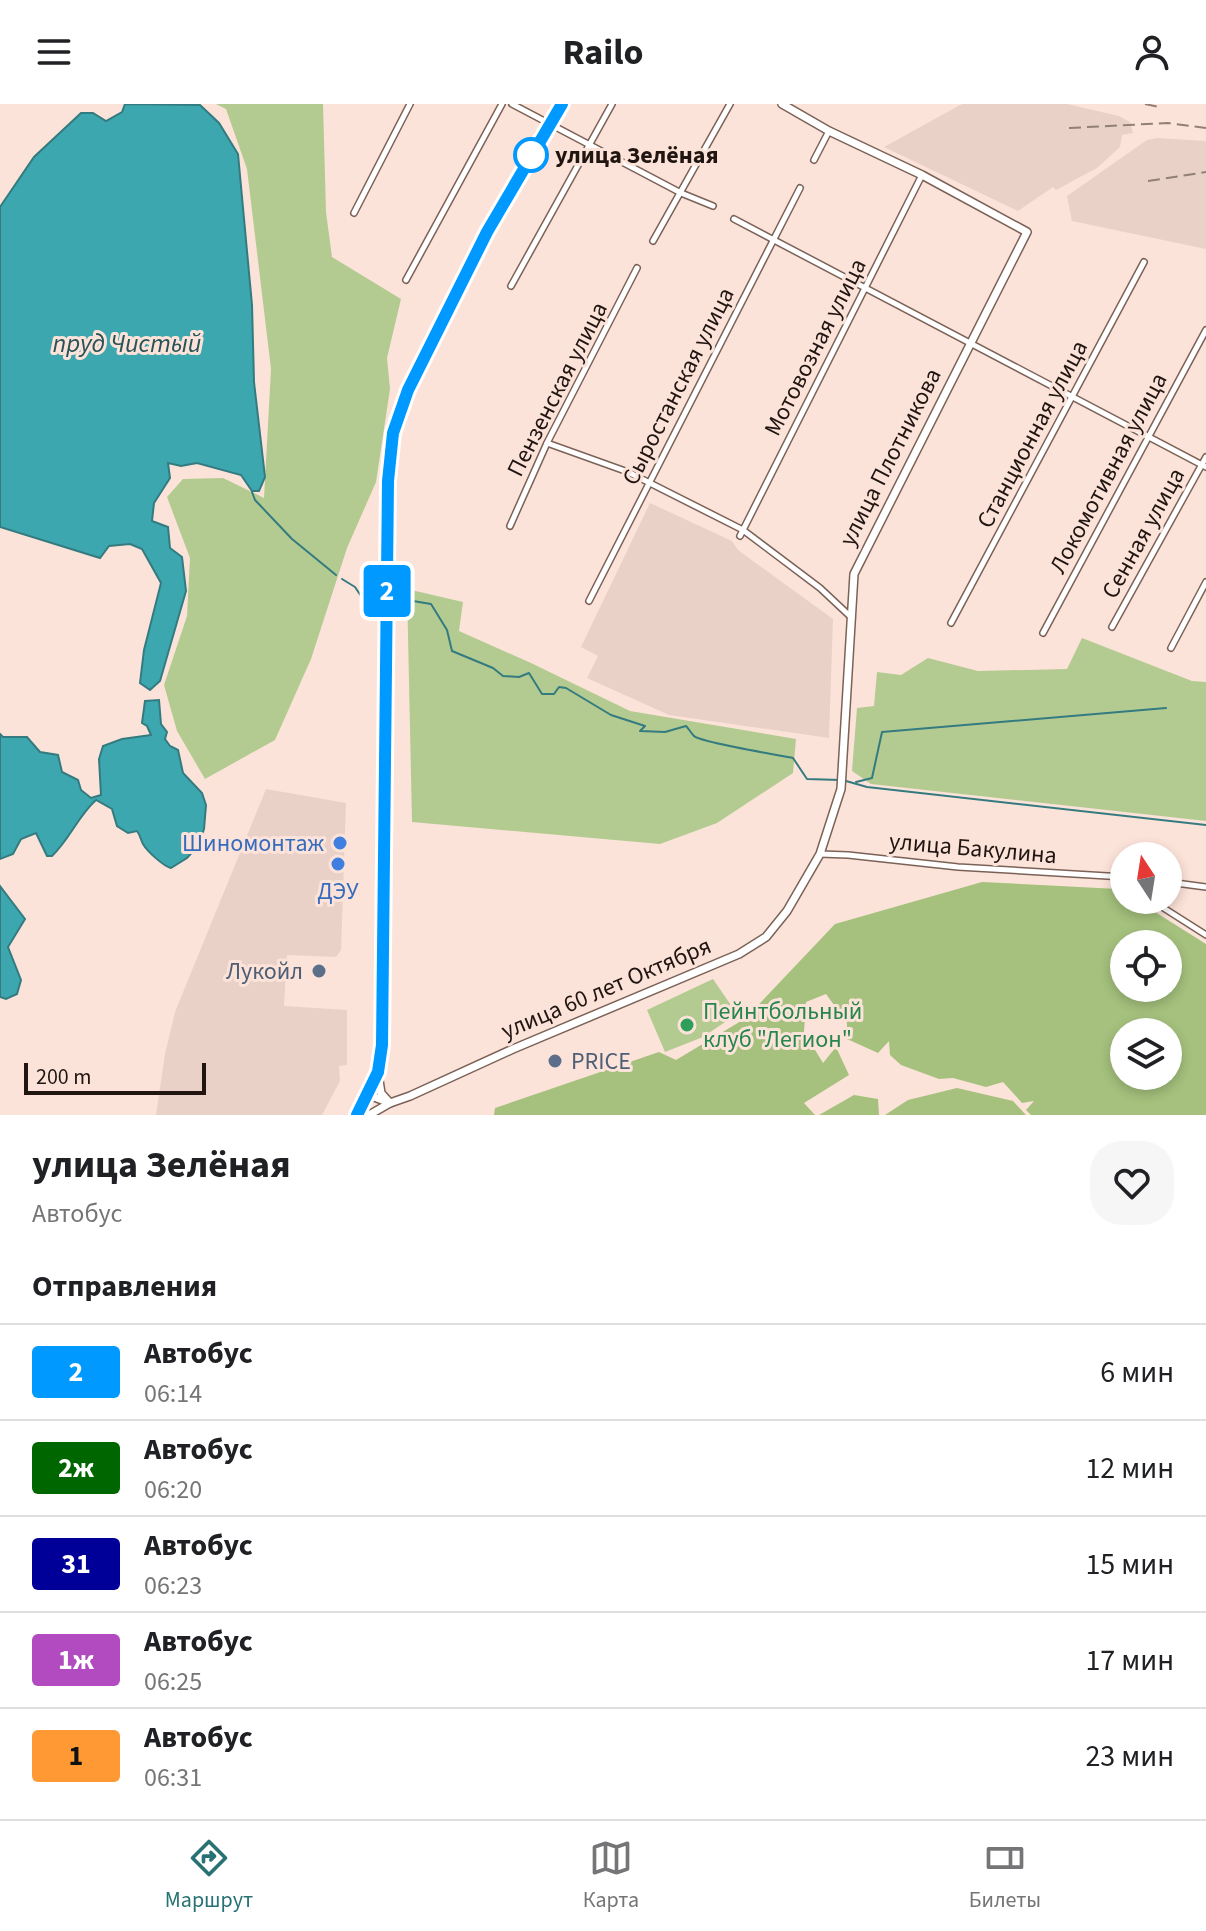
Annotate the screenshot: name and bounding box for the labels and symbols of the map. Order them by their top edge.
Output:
marker: улица Зелёная [514,138,548,172]
place label: улица Зелёная [555,138,718,173]
street label: Мотовозная улица [756,252,875,442]
street label: Сыростанская улица [613,281,743,491]
street label: Пензенская улица [498,296,617,483]
water label: пруд Чистый [53,325,201,362]
street label: Станционная улица [968,334,1097,534]
street label: улица Плотникова [831,362,950,552]
street label: Локомотивная улица [1041,367,1176,580]
street label: Сенная улица [1093,461,1194,605]
line badge: 2 [361,565,413,617]
street label: улица Бакулина [888,824,1058,873]
place label: Шиномонтаж [182,826,324,861]
marker: Шиномонтаж [331,834,349,852]
north arrow [1110,842,1182,914]
marker: ДЭУ [329,855,347,873]
place label: ДЭУ [317,874,359,909]
street label: улица 60 лет Октября [496,928,717,1049]
place label: Лукойл [226,954,303,989]
marker: Лукойл [310,962,328,980]
place label: Пейнтбольный клуб "Легион" [703,994,862,1057]
marker: Пейнтбольный клуб "Легион" [678,1016,696,1034]
place label: PRICE [571,1044,631,1079]
marker: PRICE [546,1052,564,1070]
scale bar [24,1059,206,1095]

